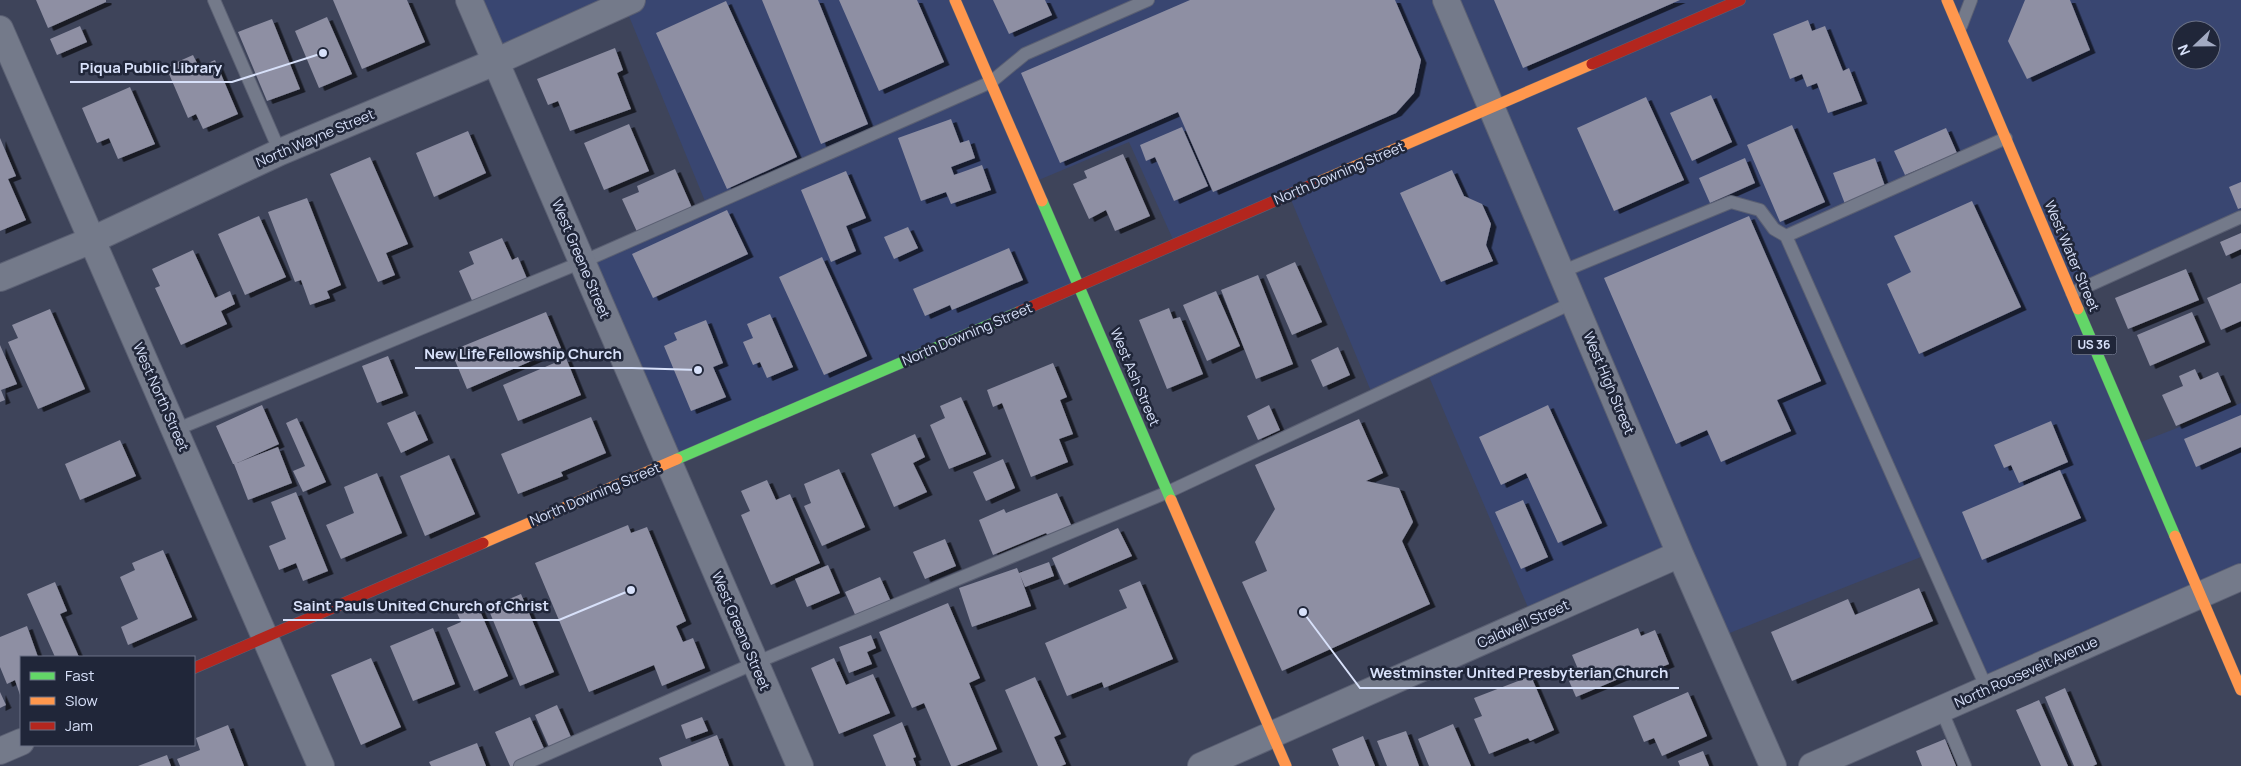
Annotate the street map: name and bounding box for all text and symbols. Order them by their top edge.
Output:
north arrow [2171,20,2221,70]
text: N [2173,42,2194,58]
callout: Piqua Public Library [70,52,232,82]
text: Piqua Public Library [80,57,223,78]
street label: North Wayne Street [253,104,377,171]
street label: North Downing Street [1271,136,1407,209]
street label: West Greene Street [548,196,615,322]
street label: West Water Street [2040,197,2105,315]
street label: North Downing Street [899,297,1035,370]
street label: West Ash Street [1106,325,1165,429]
street label: West High Street [1579,329,1640,437]
road number: US 36 [2072,336,2116,354]
callout: New Life Fellowship Church [415,338,632,368]
street label: West North Street [129,340,194,454]
text: New Life Fellowship Church [424,343,622,364]
street label: North Downing Street [527,457,663,530]
street label: West Greene Street [708,568,775,694]
callout: Saint Pauls United Church of Christ [283,590,559,620]
text: Saint Pauls United Church of Christ [293,595,549,616]
street label: Caldwell Street [1474,595,1572,652]
street label: North Roosevelt Avenue [1951,631,2100,712]
legend [20,656,195,746]
callout: Westminster United Presbyterian Church [1360,658,1679,688]
text: Westminster United Presbyterian Church [1370,662,1668,683]
text: Fast [65,665,94,686]
text: Slow [65,690,98,711]
text: Jam [65,715,93,736]

